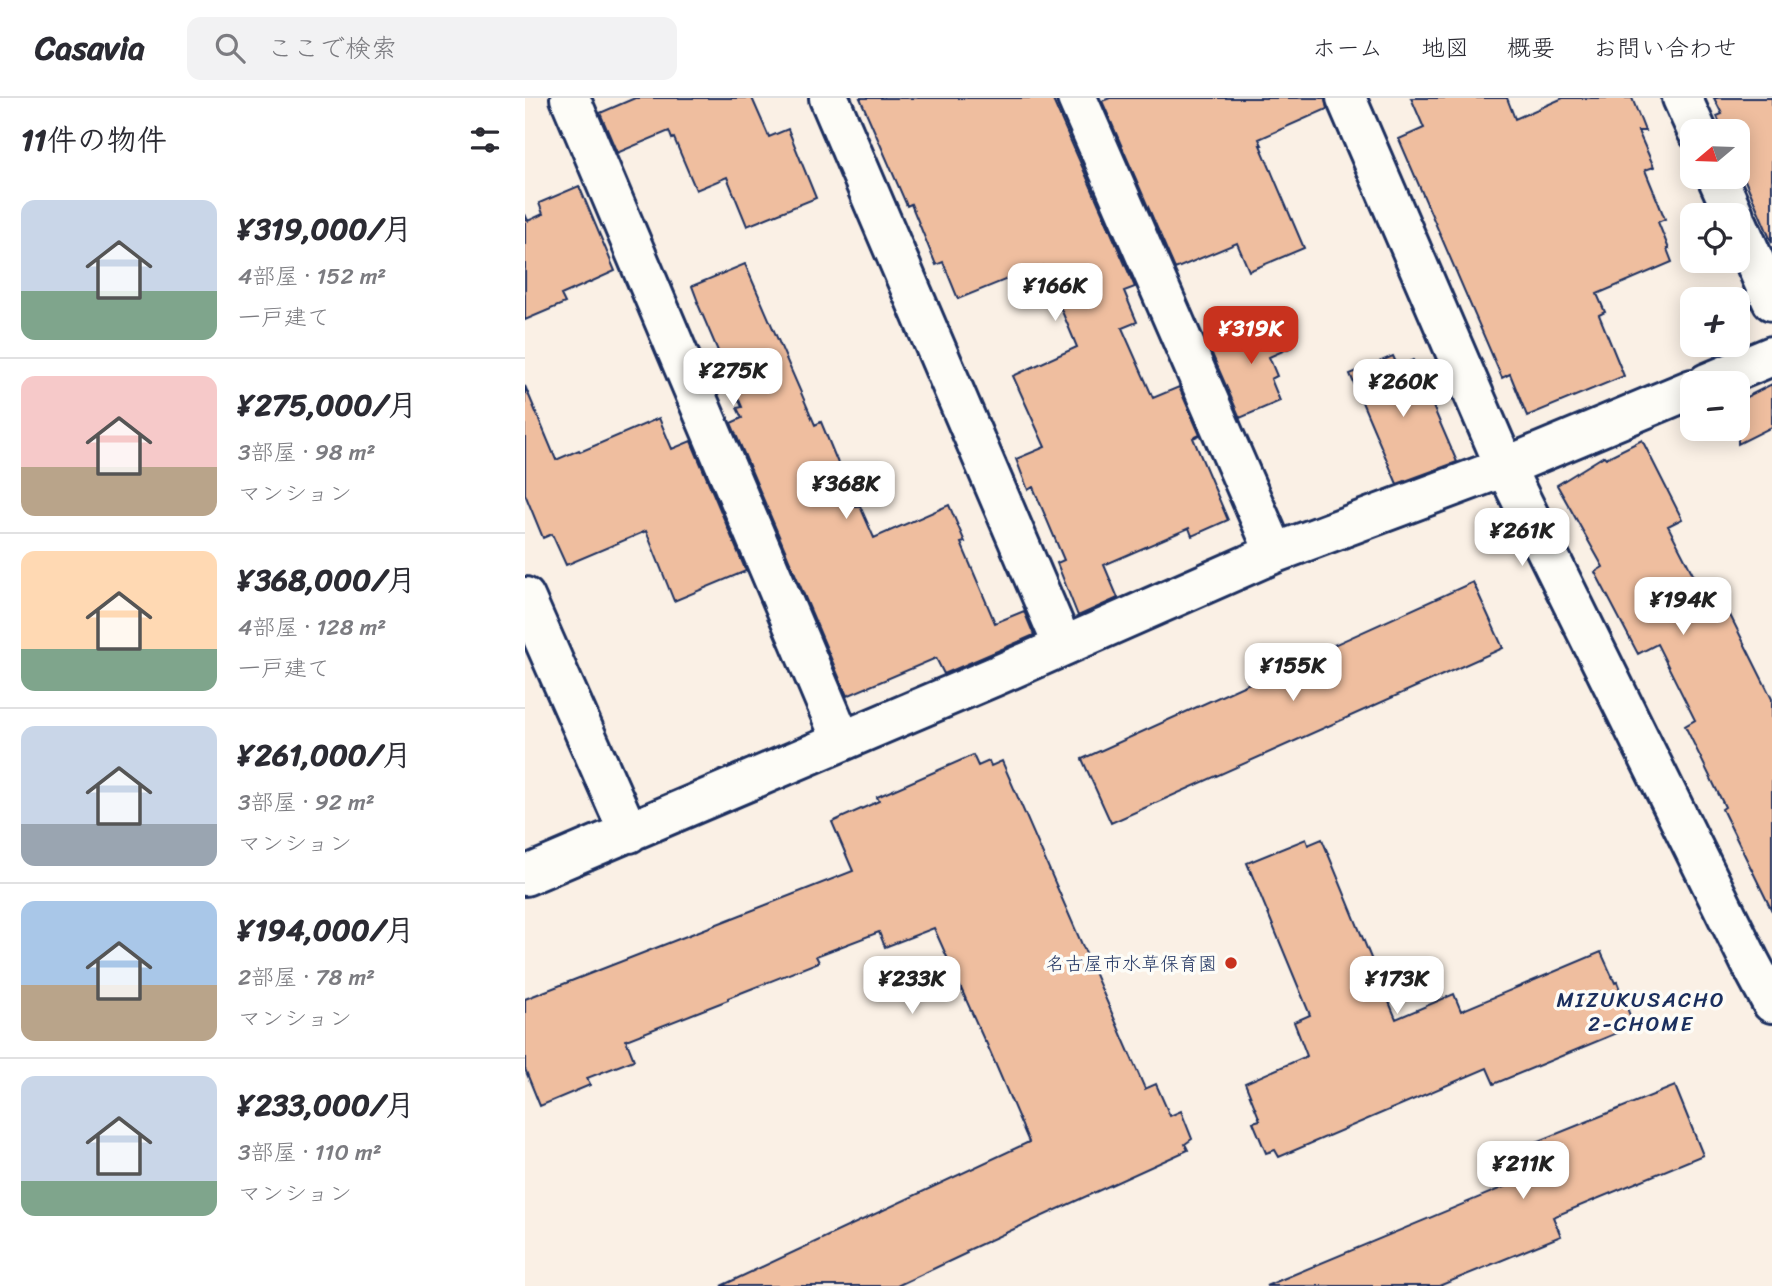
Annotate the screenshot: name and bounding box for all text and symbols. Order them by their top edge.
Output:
search box [187,17,677,80]
text: Casavia [35,19,145,77]
text: ここで検索 [267,25,397,71]
text: ホーム [1312,27,1383,69]
text: 地図 [1421,27,1469,69]
text: 概要 [1507,27,1555,69]
text: お問い合わせ [1593,27,1737,69]
icon: search [211,29,249,67]
text: 11件の物件 [21,113,167,167]
north arrow [1680,119,1750,189]
map controls [1680,119,1750,441]
icon: filters [466,121,504,159]
text: ¥319,000/月 [238,202,412,256]
button: locate [1680,203,1750,273]
icon: home [77,228,161,312]
text: 4部屋 · 152 m² [238,256,386,297]
pin: ¥166K [1006,264,1104,323]
text: ¥166K [1024,265,1086,306]
button: + [1680,287,1750,357]
text: 一戸建て [238,297,330,338]
pin: ¥319K [1202,306,1300,366]
text: ¥319K [1219,308,1283,349]
pin: ¥275K [684,348,782,408]
text: ¥275K [699,350,767,391]
pin: ¥260K [1354,360,1452,419]
text: ¥260K [1369,361,1437,402]
button: − [1680,371,1750,441]
text: ¥275,000/月 [238,378,417,432]
icon: home [77,404,161,488]
text: 3部屋 · 98 m² [238,432,375,473]
pin: ¥368K [797,462,895,521]
text: ¥368K [813,463,879,504]
text: マンション [238,473,352,514]
pin: ¥261K [1473,508,1571,568]
text: ¥261K [1491,510,1553,551]
text: ¥368,000/月 [238,553,416,607]
pin: ¥194K [1634,578,1732,637]
icon: home [77,579,161,663]
text: ¥194K [1650,579,1716,620]
text: 4部屋 · 128 m² [238,607,386,648]
pin: ¥155K [1244,644,1342,703]
text: ¥155K [1261,645,1325,686]
text: 一戸建て [238,648,330,689]
text: ¥261,000/月 [238,728,412,782]
icon: home [77,754,161,838]
text: 3部屋 · 92 m² [238,782,375,823]
text: マンション [238,823,352,864]
text: ¥194,000/月 [238,903,415,957]
icon: home [77,929,161,1013]
place label: 名古屋市水草保育園 [1046,947,1217,980]
marker: 名古屋市水草保育園 [1223,955,1239,971]
pin: ¥233K [863,956,961,1016]
pin: ¥173K [1348,956,1446,1016]
text: 2部屋 · 78 m² [238,957,375,998]
text: ¥233K [879,958,945,999]
text: ¥173K [1366,958,1428,999]
district label: MIZUKUSACHO 2-CHOME [1556,981,1726,1043]
text: マンション [238,998,352,1039]
text: ¥233,000/月 [238,1078,415,1132]
icon: home [77,1104,161,1188]
text: 3部屋 · 110 m² [238,1132,382,1173]
pin: ¥211K [1474,1142,1572,1201]
text: ¥211K [1493,1143,1553,1184]
text: マンション [238,1173,352,1214]

